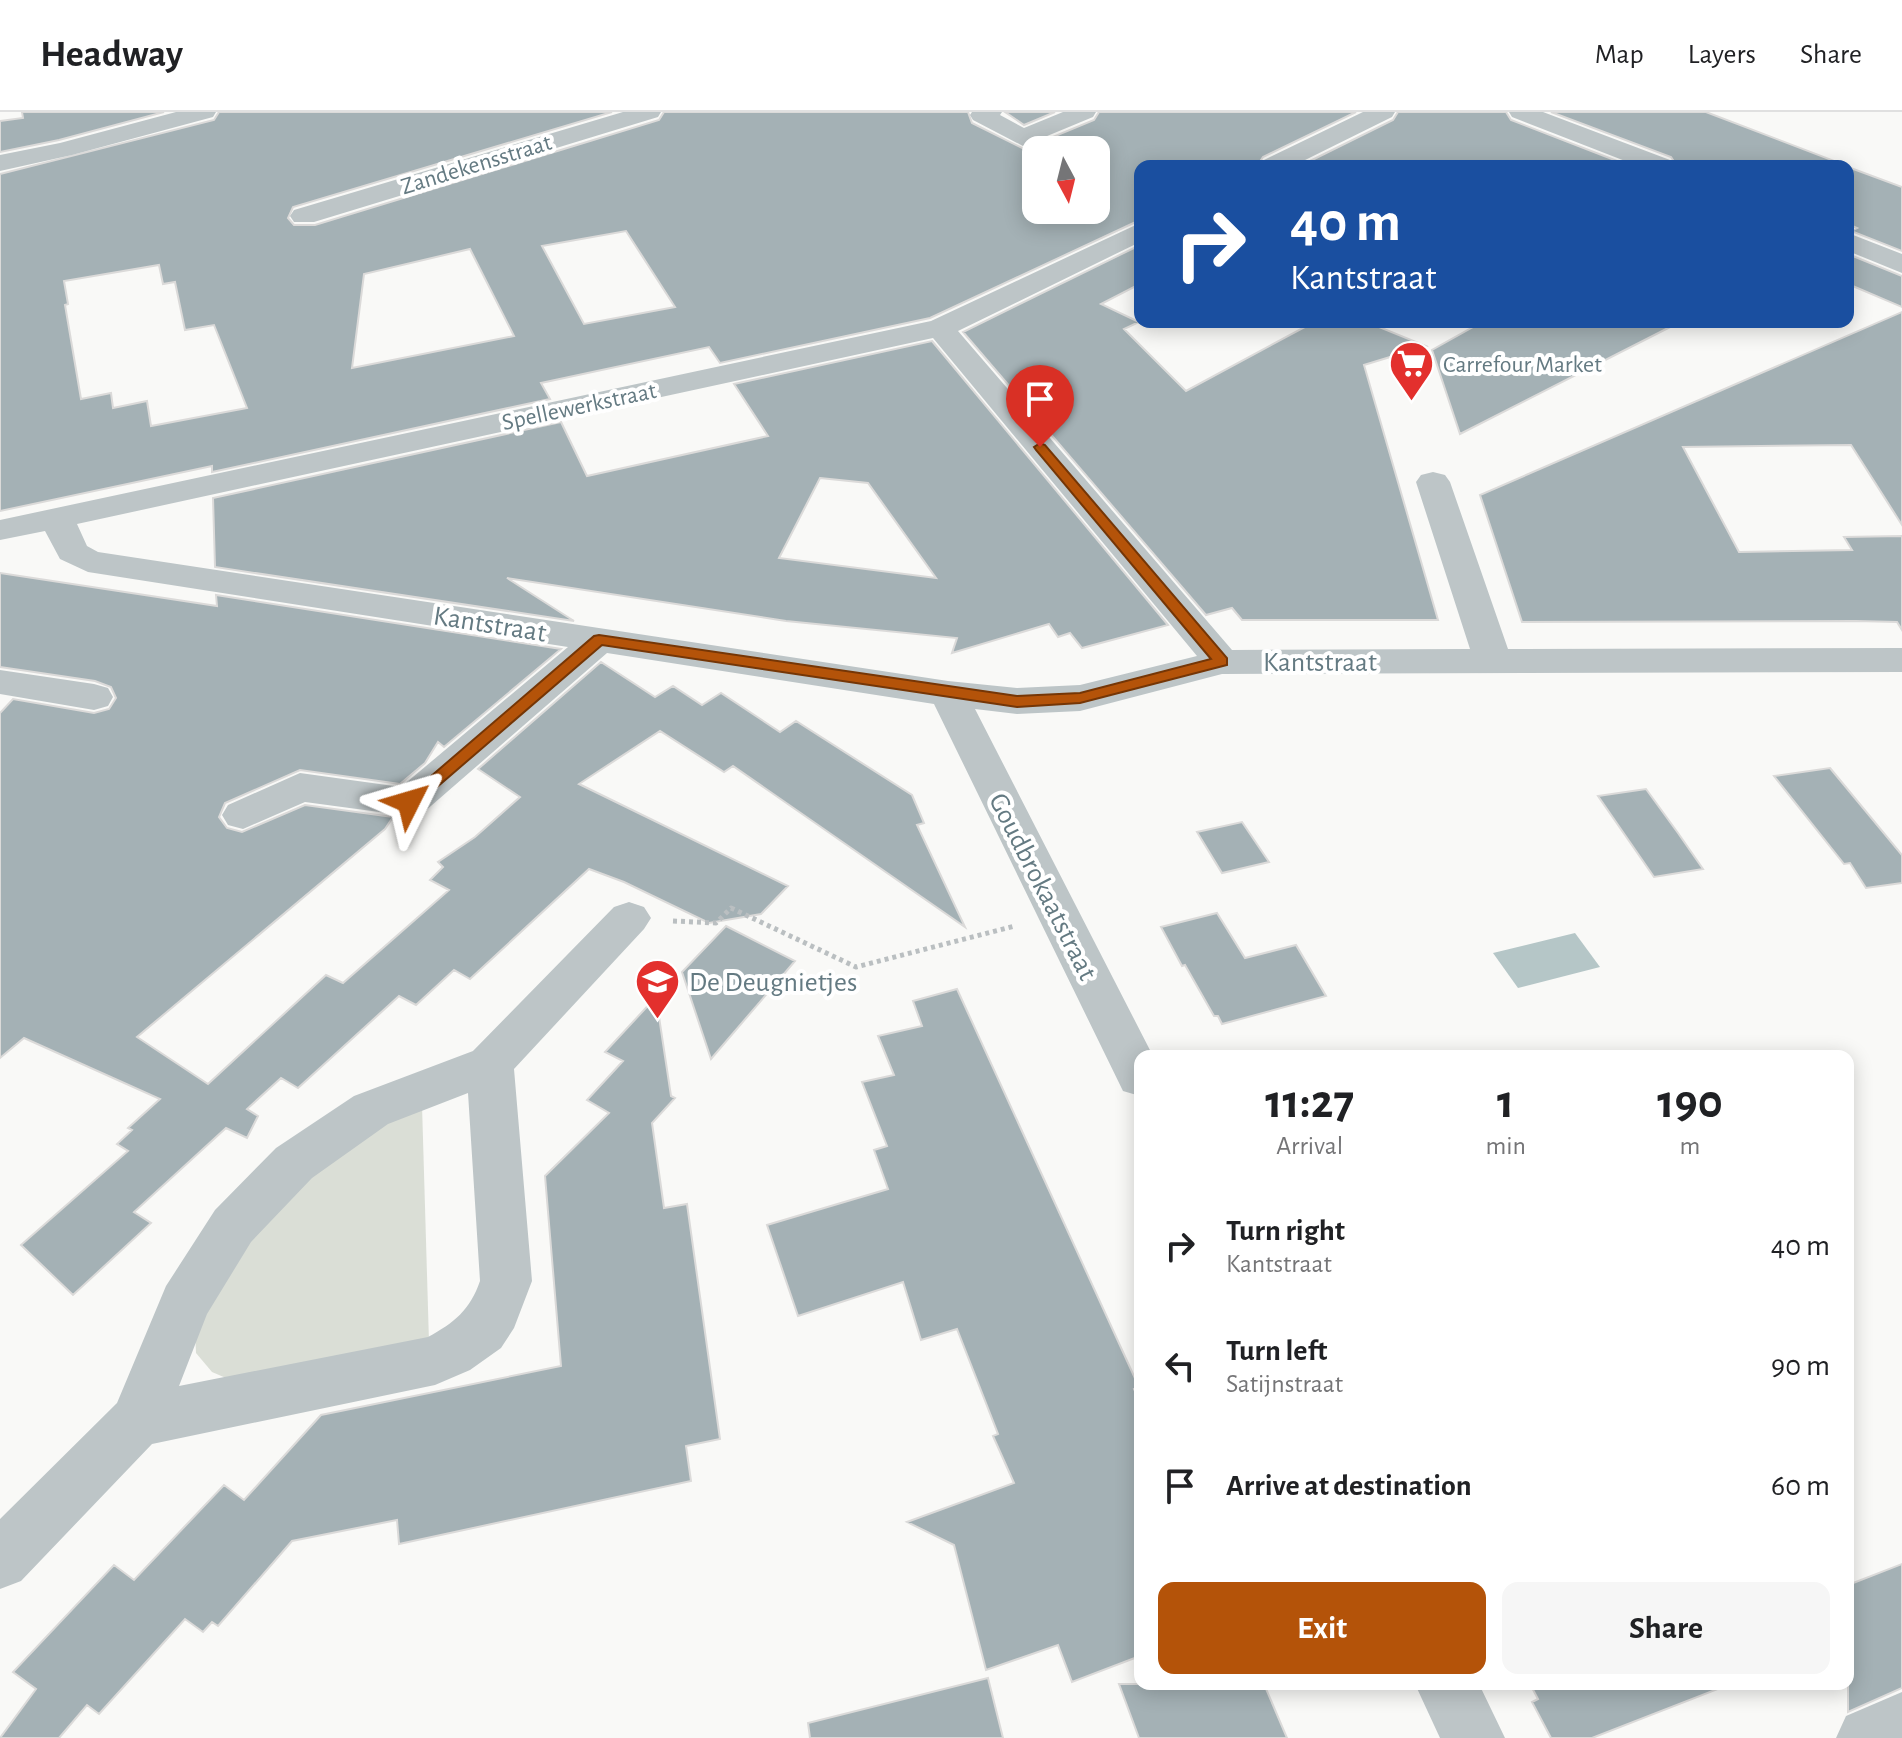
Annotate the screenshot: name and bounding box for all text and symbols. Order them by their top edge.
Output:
text: Headway [40,36,183,74]
text: Map [1595,41,1644,69]
text: Layers [1688,41,1756,69]
text: Share [1800,41,1862,69]
street label: Zandekensstraat [398,131,555,199]
north arrow [1022,136,1110,224]
map controls [1022,136,1110,224]
icon: right [1158,192,1262,296]
text: 40 m [1290,195,1401,251]
text: Kantstraat [1290,260,1436,296]
supermarket icon: Carrefour Market [1388,340,1436,403]
place label: Carrefour Market [1443,353,1602,377]
pin [1006,365,1074,447]
icon: arrive [1018,377,1062,421]
street label: Spellewerkstraat [500,379,659,435]
street label: Kantstraat [431,602,548,648]
street label: Kantstraat [1263,649,1377,677]
position arrow [367,760,451,844]
street label: Goudbrokaatstraat [983,789,1101,985]
school or university icon: De Deugnietjes [634,957,682,1020]
place label: De Deugnietjes [689,969,857,997]
text: 11:27 [1265,1079,1354,1127]
text: 1 [1497,1079,1514,1127]
text: 190 [1657,1079,1723,1127]
text: Arrival [1276,1133,1343,1159]
text: min [1485,1133,1526,1159]
text: m [1680,1133,1700,1159]
text: Turn right [1226,1216,1345,1246]
icon: right [1158,1224,1202,1268]
text: 40 m [1771,1231,1830,1261]
text: Kantstraat [1226,1251,1332,1277]
text: Turn left [1226,1336,1327,1366]
icon: left [1158,1344,1202,1388]
text: 90 m [1771,1351,1830,1381]
text: Satijnstraat [1226,1371,1343,1397]
icon: arrive [1158,1464,1202,1508]
text: Arrive at destination [1226,1471,1472,1501]
text: 60 m [1771,1471,1830,1501]
button: Exit [1158,1582,1486,1674]
button: Share [1502,1582,1830,1674]

